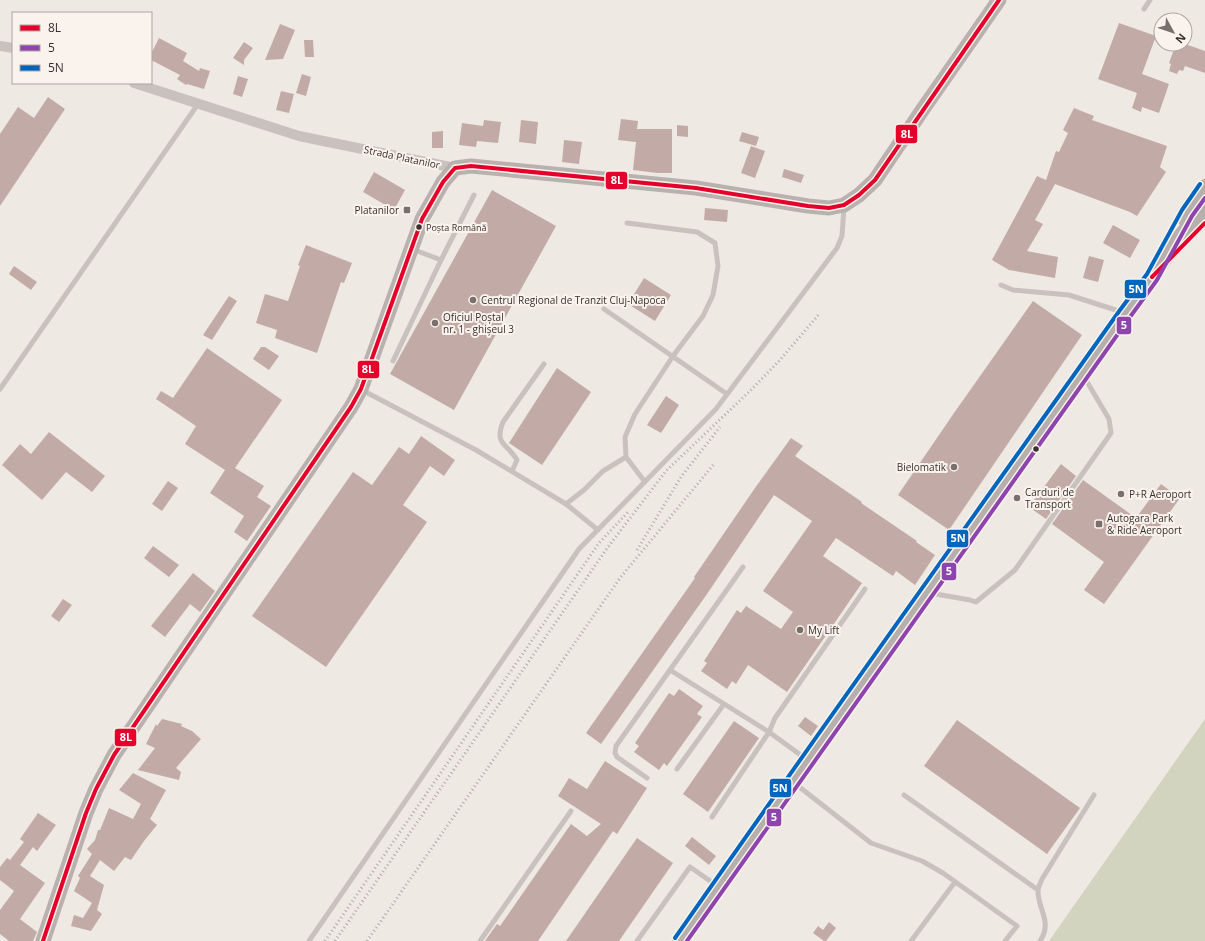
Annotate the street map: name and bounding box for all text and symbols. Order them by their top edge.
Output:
legend [12,12,152,84]
north arrow [1153,12,1193,52]
text: 8L [48,19,61,36]
text: N [1172,30,1190,47]
text: 5 [48,39,55,56]
text: 5N [48,59,64,76]
line badge: 8L [895,124,918,144]
text: 8L [901,126,913,141]
street label: Strada Platanilor [363,142,441,172]
line badge: 8L [605,171,628,190]
text: 8L [611,172,623,187]
place label: Platanilor [354,203,399,217]
marker: Platanilor [402,205,412,215]
place label: Poșta Română [426,221,487,234]
marker: Poșta Română [414,222,424,232]
line badge: 5N [1124,279,1147,299]
text: 5N [1128,281,1144,296]
place label: Centrul Regional de Tranzit Cluj-Napoca [481,293,666,307]
marker: Centrul Regional de Tranzit Cluj-Napoca [468,295,478,305]
place label: Oficiul Poștal nr. 1 - ghișeul 3 [443,310,514,336]
line badge: 5 [1116,316,1132,335]
text: 5 [1121,317,1127,332]
marker: Oficiul Poștal nr. 1 - ghișeul 3 [430,318,440,328]
line badge: 8L [357,360,380,379]
text: 8L [362,361,374,376]
unlabelled marker [1031,444,1041,454]
place label: Bielomatik [897,460,947,474]
marker: Bielomatik [949,462,959,472]
place label: Carduri de Transport [1025,485,1075,511]
place label: P+R Aeroport [1129,487,1192,501]
marker: P+R Aeroport [1116,489,1126,499]
marker: Carduri de Transport [1012,493,1022,503]
place label: Autogara Park & Ride Aeroport [1107,511,1182,537]
marker: Autogara Park & Ride Aeroport [1094,519,1104,529]
line badge: 5N [946,529,969,548]
text: 5N [950,530,966,545]
line badge: 5 [941,562,957,581]
text: 5 [946,563,952,578]
place label: My Lift [808,623,840,637]
marker: My Lift [795,625,805,635]
line badge: 8L [114,728,137,747]
text: 8L [120,729,132,744]
line badge: 5N [769,778,792,798]
text: 5N [772,780,788,795]
line badge: 5 [766,808,782,827]
text: 5 [771,809,777,824]

